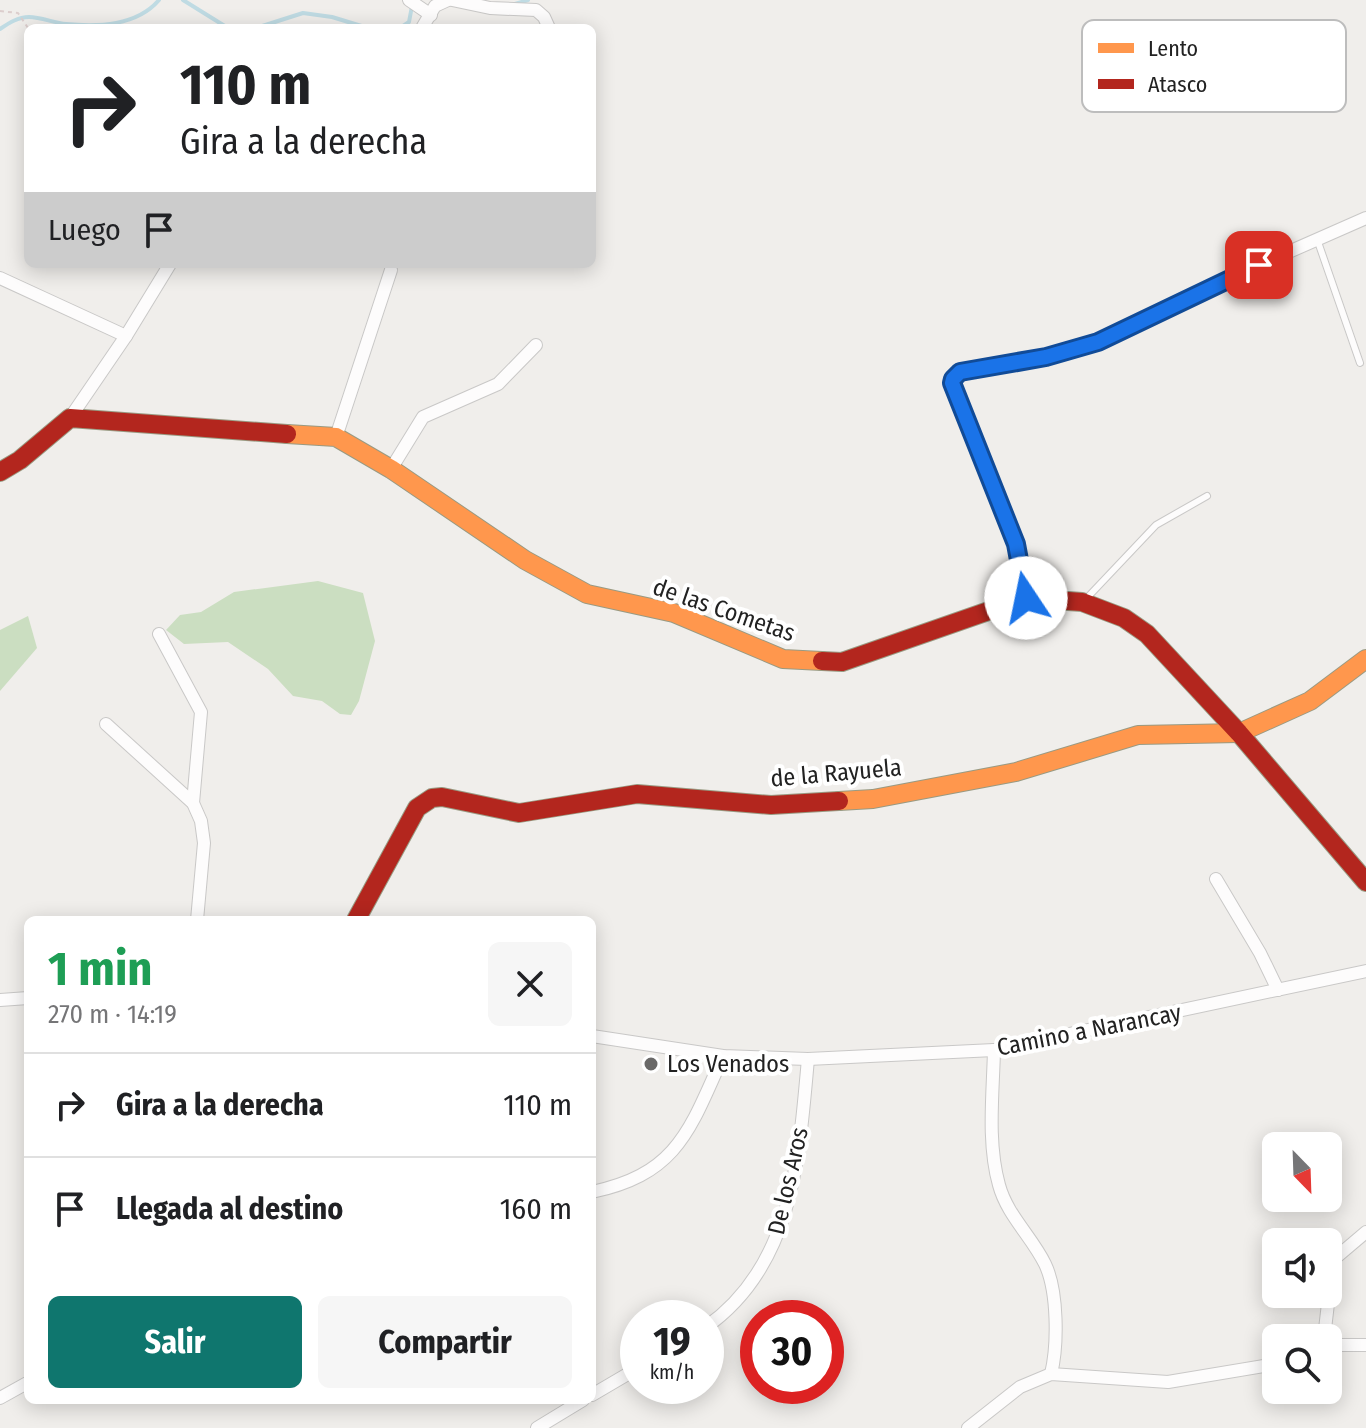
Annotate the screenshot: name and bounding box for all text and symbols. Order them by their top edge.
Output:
legend [1082,20,1346,112]
text: Lento [1148,35,1198,62]
text: 110 m [180,52,311,119]
icon: right [48,56,152,160]
text: Atasco [1148,71,1207,98]
text: Gira a la derecha [180,120,427,164]
icon: arrive [137,208,181,252]
text: Luego [48,212,121,248]
pin [1225,231,1293,299]
icon: arrive [1237,243,1281,287]
position arrow [984,556,1068,640]
street label: de las Cometas [649,573,799,647]
street label: de la Rayuela [769,753,903,793]
text: 1 min [48,940,153,998]
button: close [488,942,572,1026]
street label: Camino a Narancay [995,998,1184,1062]
text: 270 m · 14:19 [48,999,177,1030]
place label: Los Venados [667,1050,789,1078]
marker: Los Venados [642,1055,660,1073]
icon: right [48,1083,92,1127]
text: Gira a la derecha [116,1087,324,1123]
text: 110 m [503,1087,572,1123]
street label: De los Aros [762,1125,814,1237]
north arrow [1262,1132,1342,1212]
map controls [1262,1132,1342,1404]
icon: arrive [48,1187,92,1231]
text: Llegada al destino [116,1191,343,1227]
text: 160 m [500,1191,572,1227]
button: sound [1262,1228,1342,1308]
button: Salir [48,1296,302,1388]
button: Compartir [318,1296,572,1388]
speed limit sign: 30 [740,1300,844,1404]
text: 19 [653,1318,691,1366]
button: search [1262,1324,1342,1404]
text: km/h [650,1360,694,1384]

